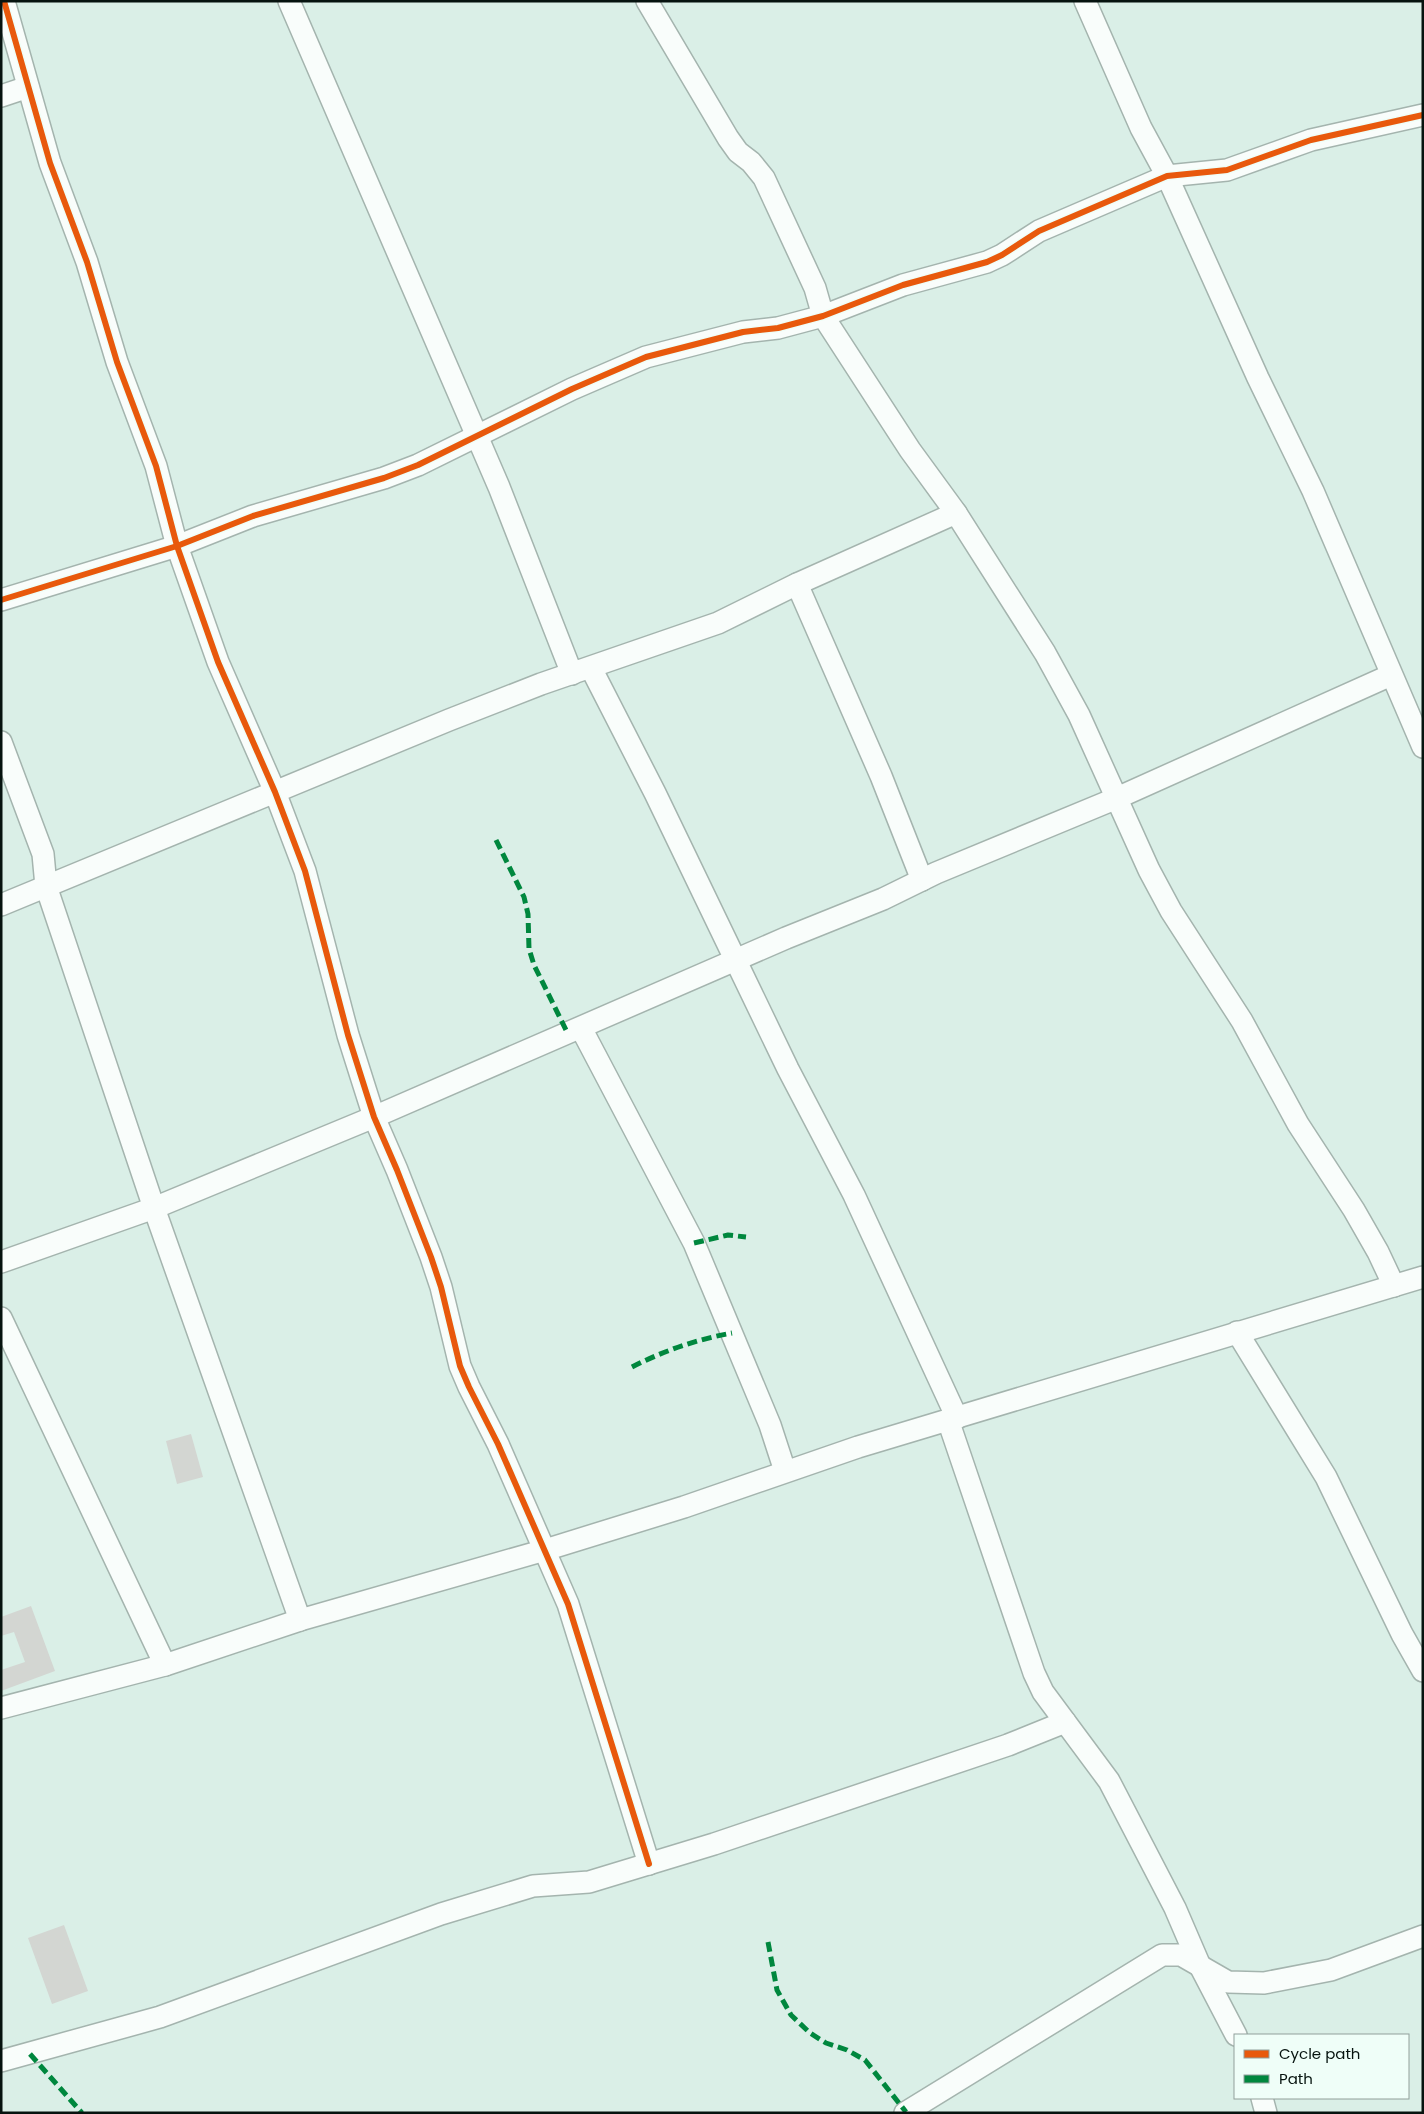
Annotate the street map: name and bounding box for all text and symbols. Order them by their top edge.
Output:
legend [1234,2034,1409,2099]
text: Cycle path [1279,2043,1360,2064]
text: Path [1279,2068,1313,2089]

